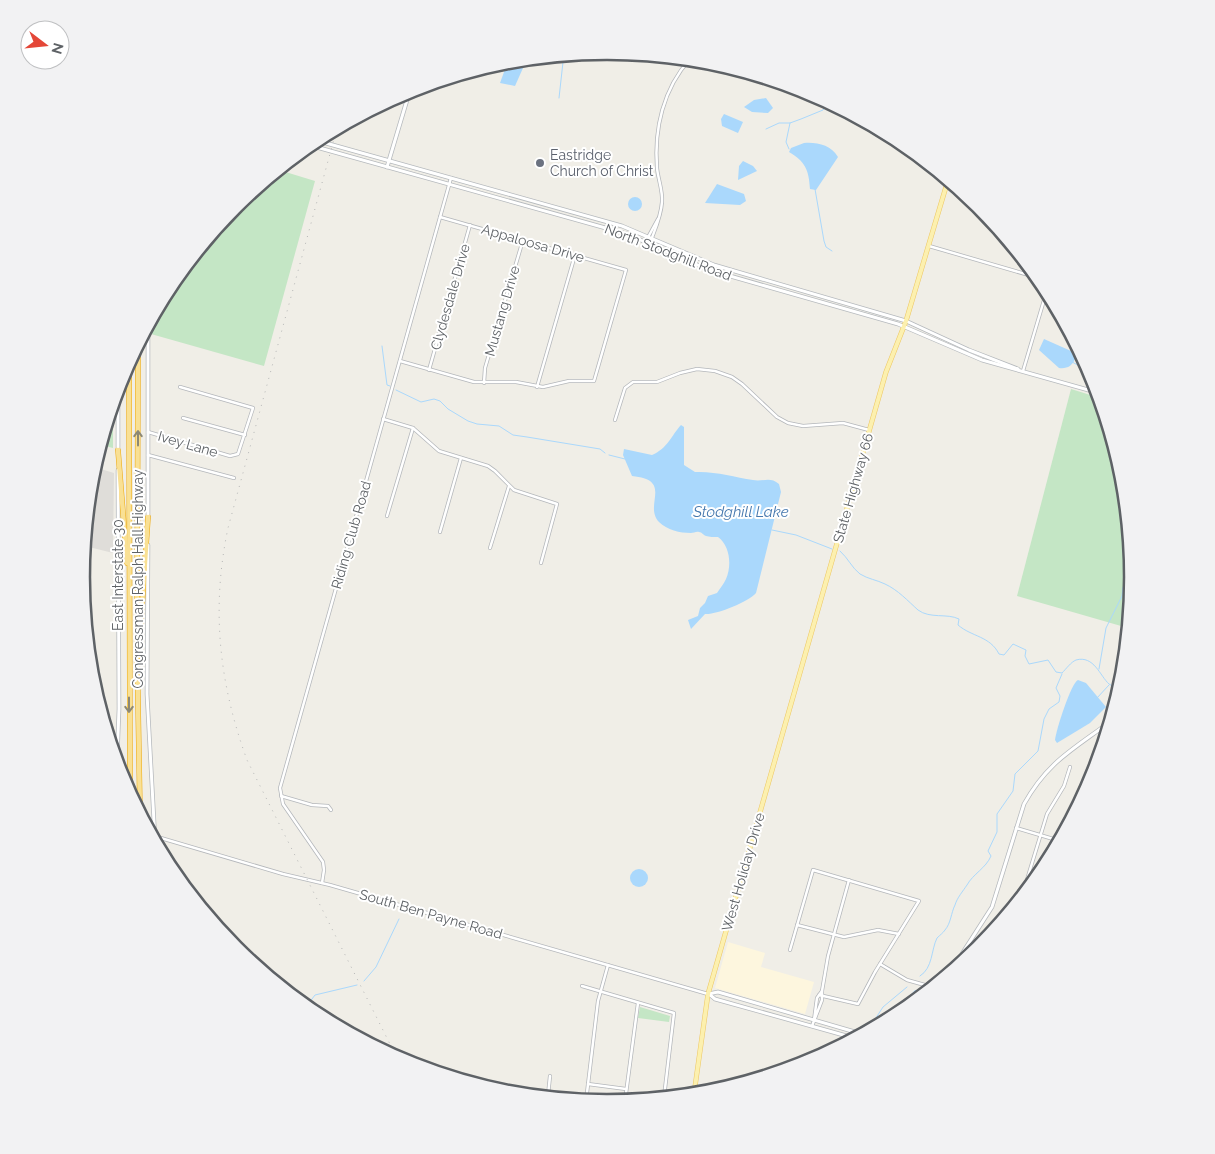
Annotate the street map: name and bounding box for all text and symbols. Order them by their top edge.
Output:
north arrow [20,20,70,70]
text: N [48,41,67,56]
place label: Eastridge Church of Christ [550,147,654,179]
marker: Eastridge Church of Christ [534,157,546,169]
street label: North Stodghill Road [602,220,734,284]
street label: Appaloosa Drive [480,221,586,265]
street label: Clydesdale Drive [427,242,473,352]
street label: Mustang Drive [481,264,523,358]
street label: Ivey Lane [156,428,220,460]
one-way arrow [133,431,143,447]
street label: State Highway 66 [830,431,876,545]
street label: Congressman Ralph Hall Highway [130,469,146,689]
street label: Riding Club Road [328,479,374,591]
water label: Stodghill Lake [692,503,789,521]
street label: East Interstate 30 [110,519,126,631]
one-way arrow [124,697,134,713]
street label: West Holiday Drive [718,811,768,933]
street label: South Ben Payne Road [358,886,504,942]

